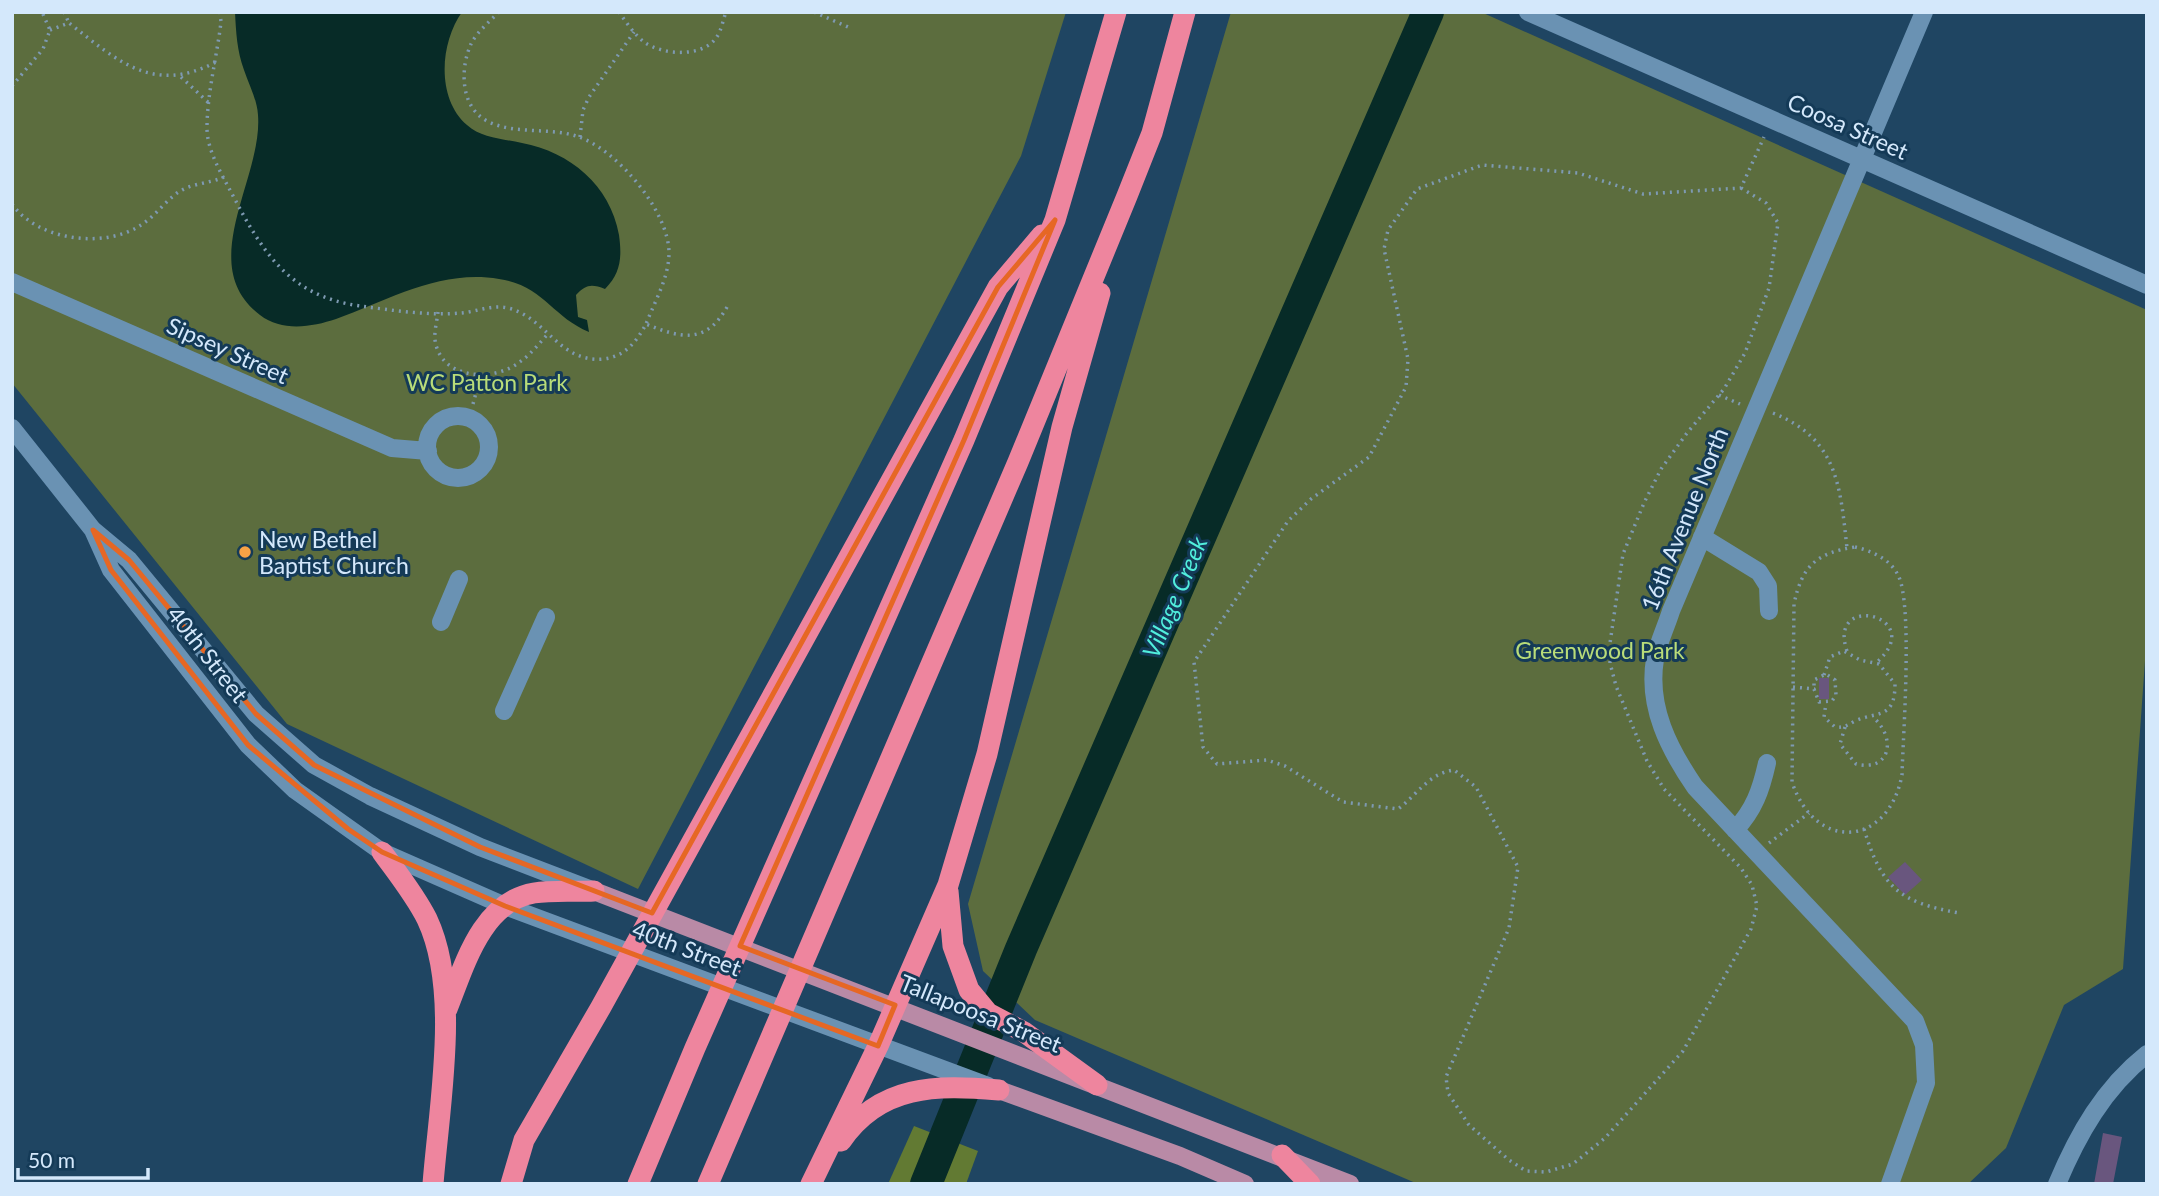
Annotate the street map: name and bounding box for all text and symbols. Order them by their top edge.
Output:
street label: Coosa Street [1783,87,1913,165]
street label: Sipsey Street [163,311,294,390]
park label: WC Patton Park [406,368,568,396]
street label: 16th Avenue North [1635,424,1733,614]
place label: New Bethel Baptist Church [259,525,409,579]
water label: Village Creek [1135,531,1213,662]
marker: New Bethel Baptist Church [237,544,253,560]
street label: 40th Street [162,600,255,708]
park label: Greenwood Park [1515,636,1685,664]
street label: 40th Street [629,914,746,982]
street label: Tallapoosa Street [896,968,1066,1058]
scale bar [18,1136,147,1180]
text: 50 m [28,1147,75,1172]

